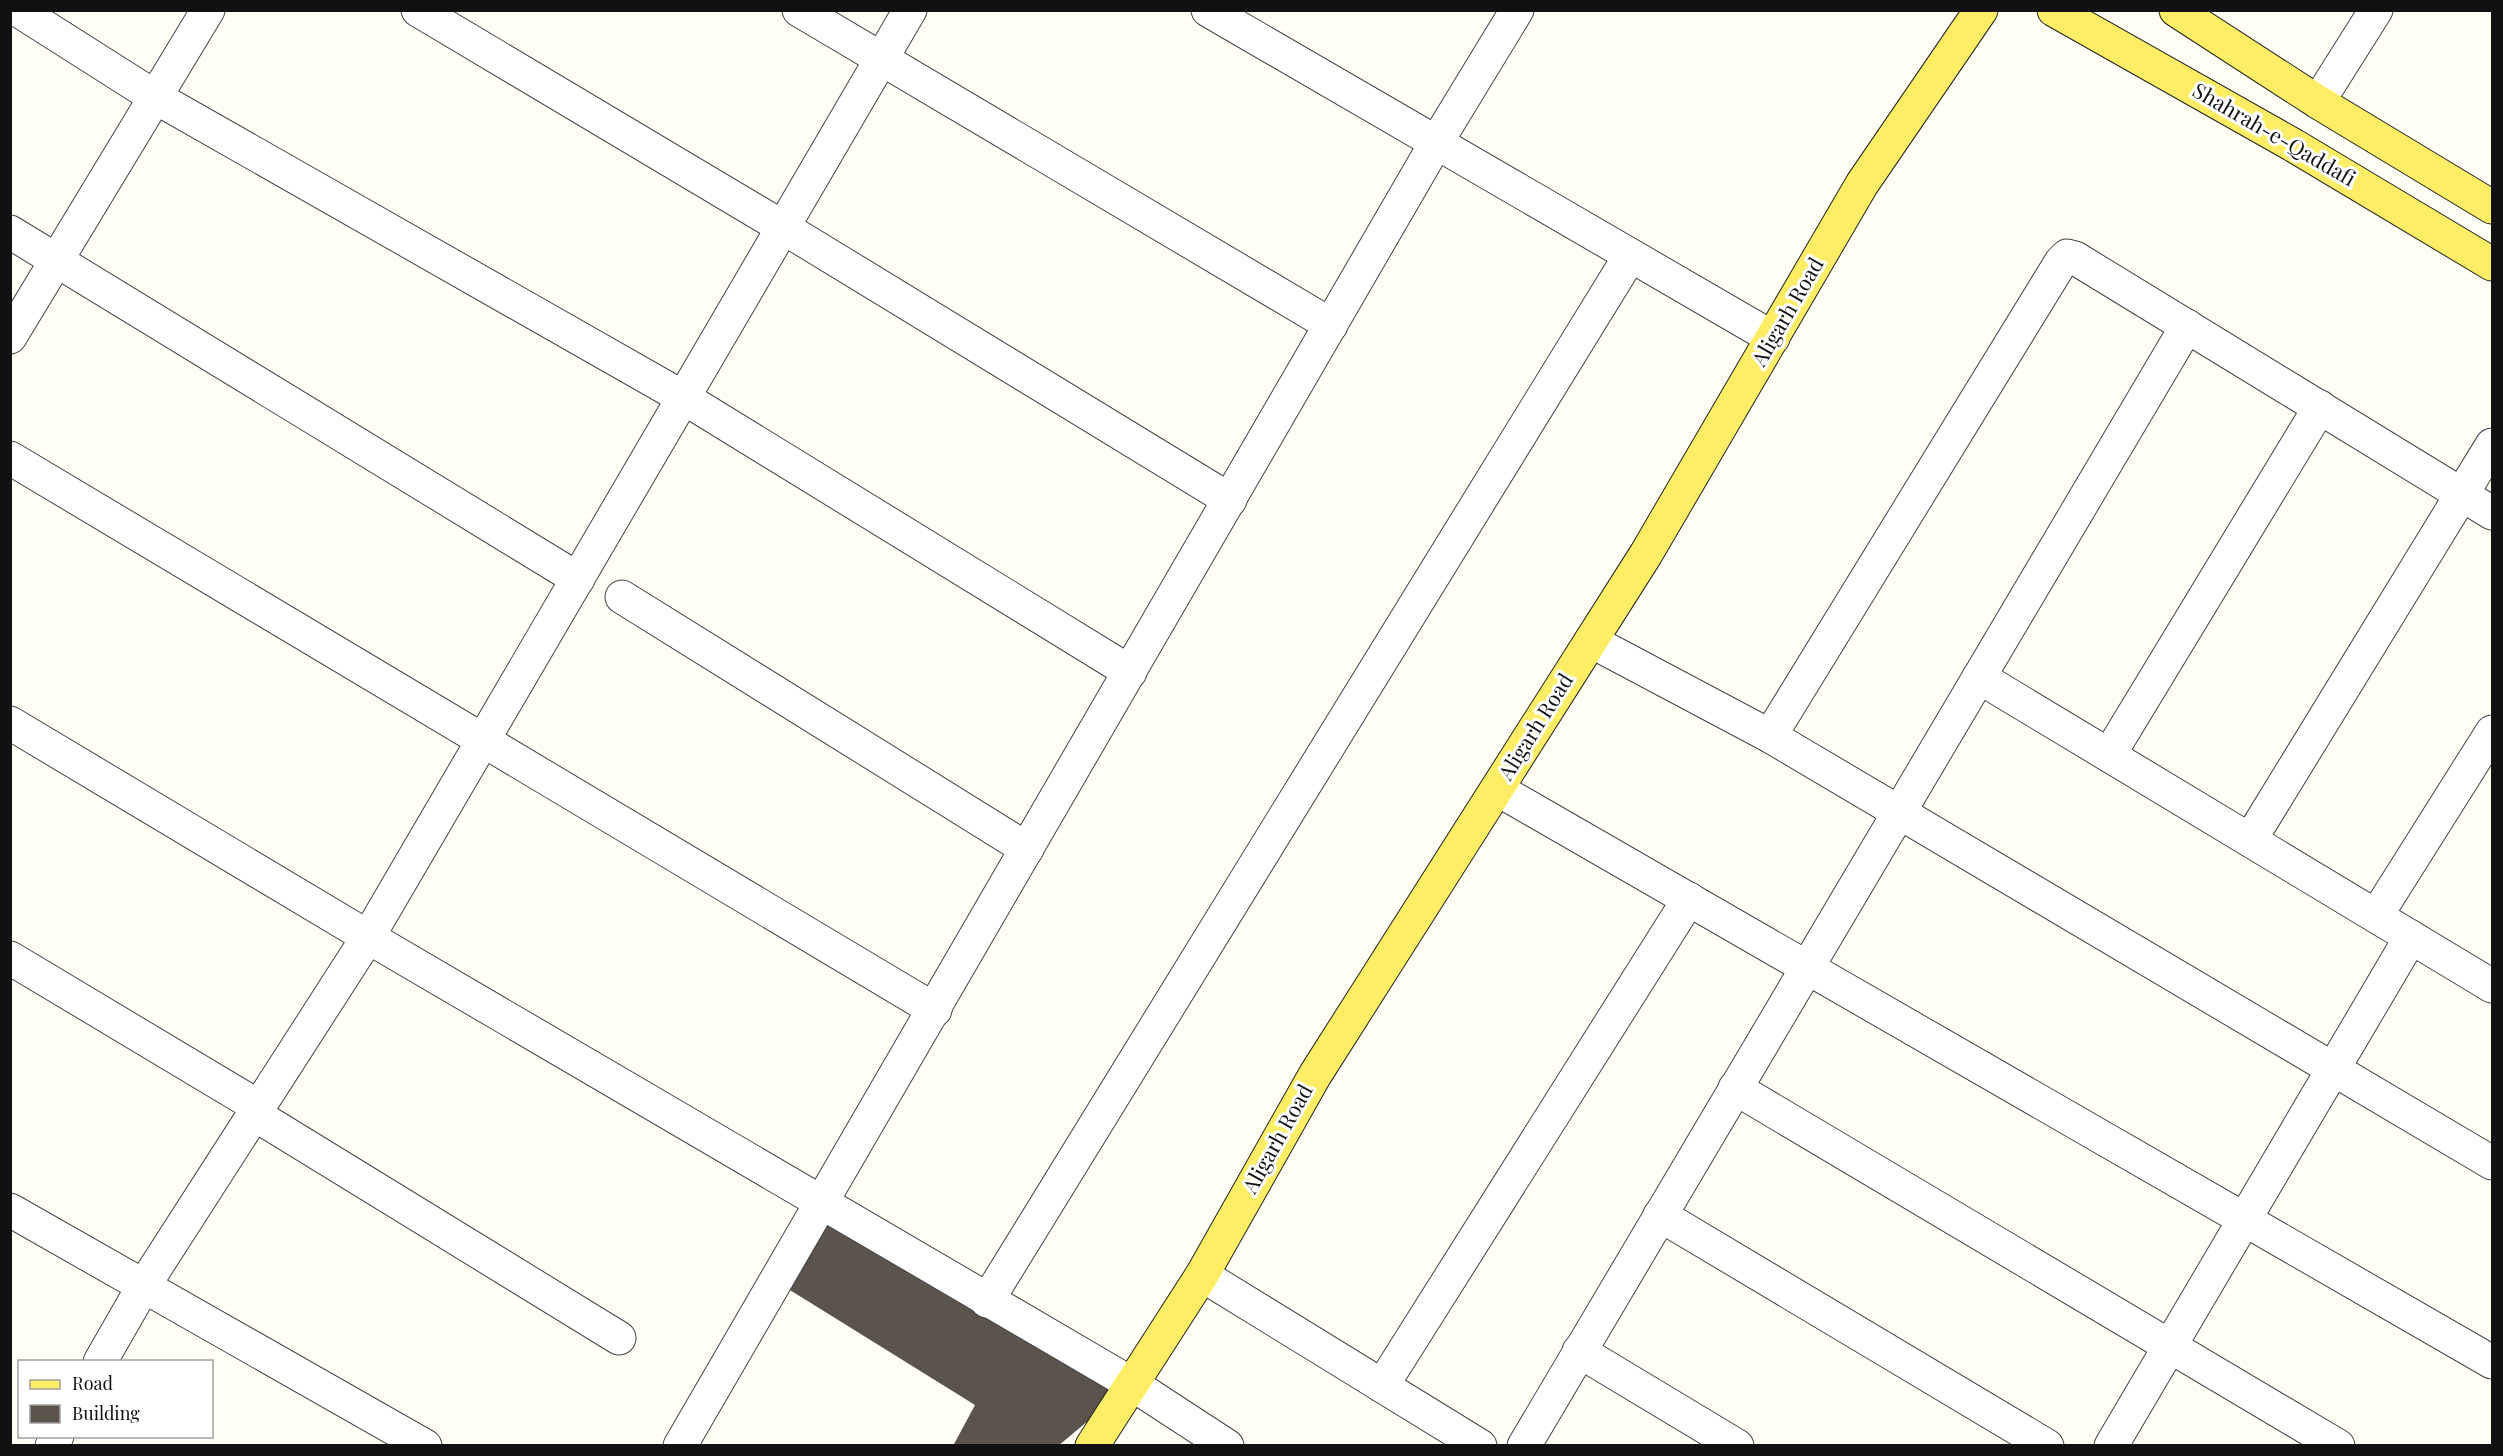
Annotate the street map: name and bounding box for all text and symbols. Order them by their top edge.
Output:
street label: Shahrah-e-Qaddafi [2188,75,2362,191]
street label: Aligarh Road [1743,252,1829,371]
street label: Aligarh Road [1490,667,1578,786]
street label: Aligarh Road [1234,1078,1318,1199]
legend [18,1360,213,1438]
text: Road [72,1371,113,1395]
text: Building [72,1401,140,1425]

